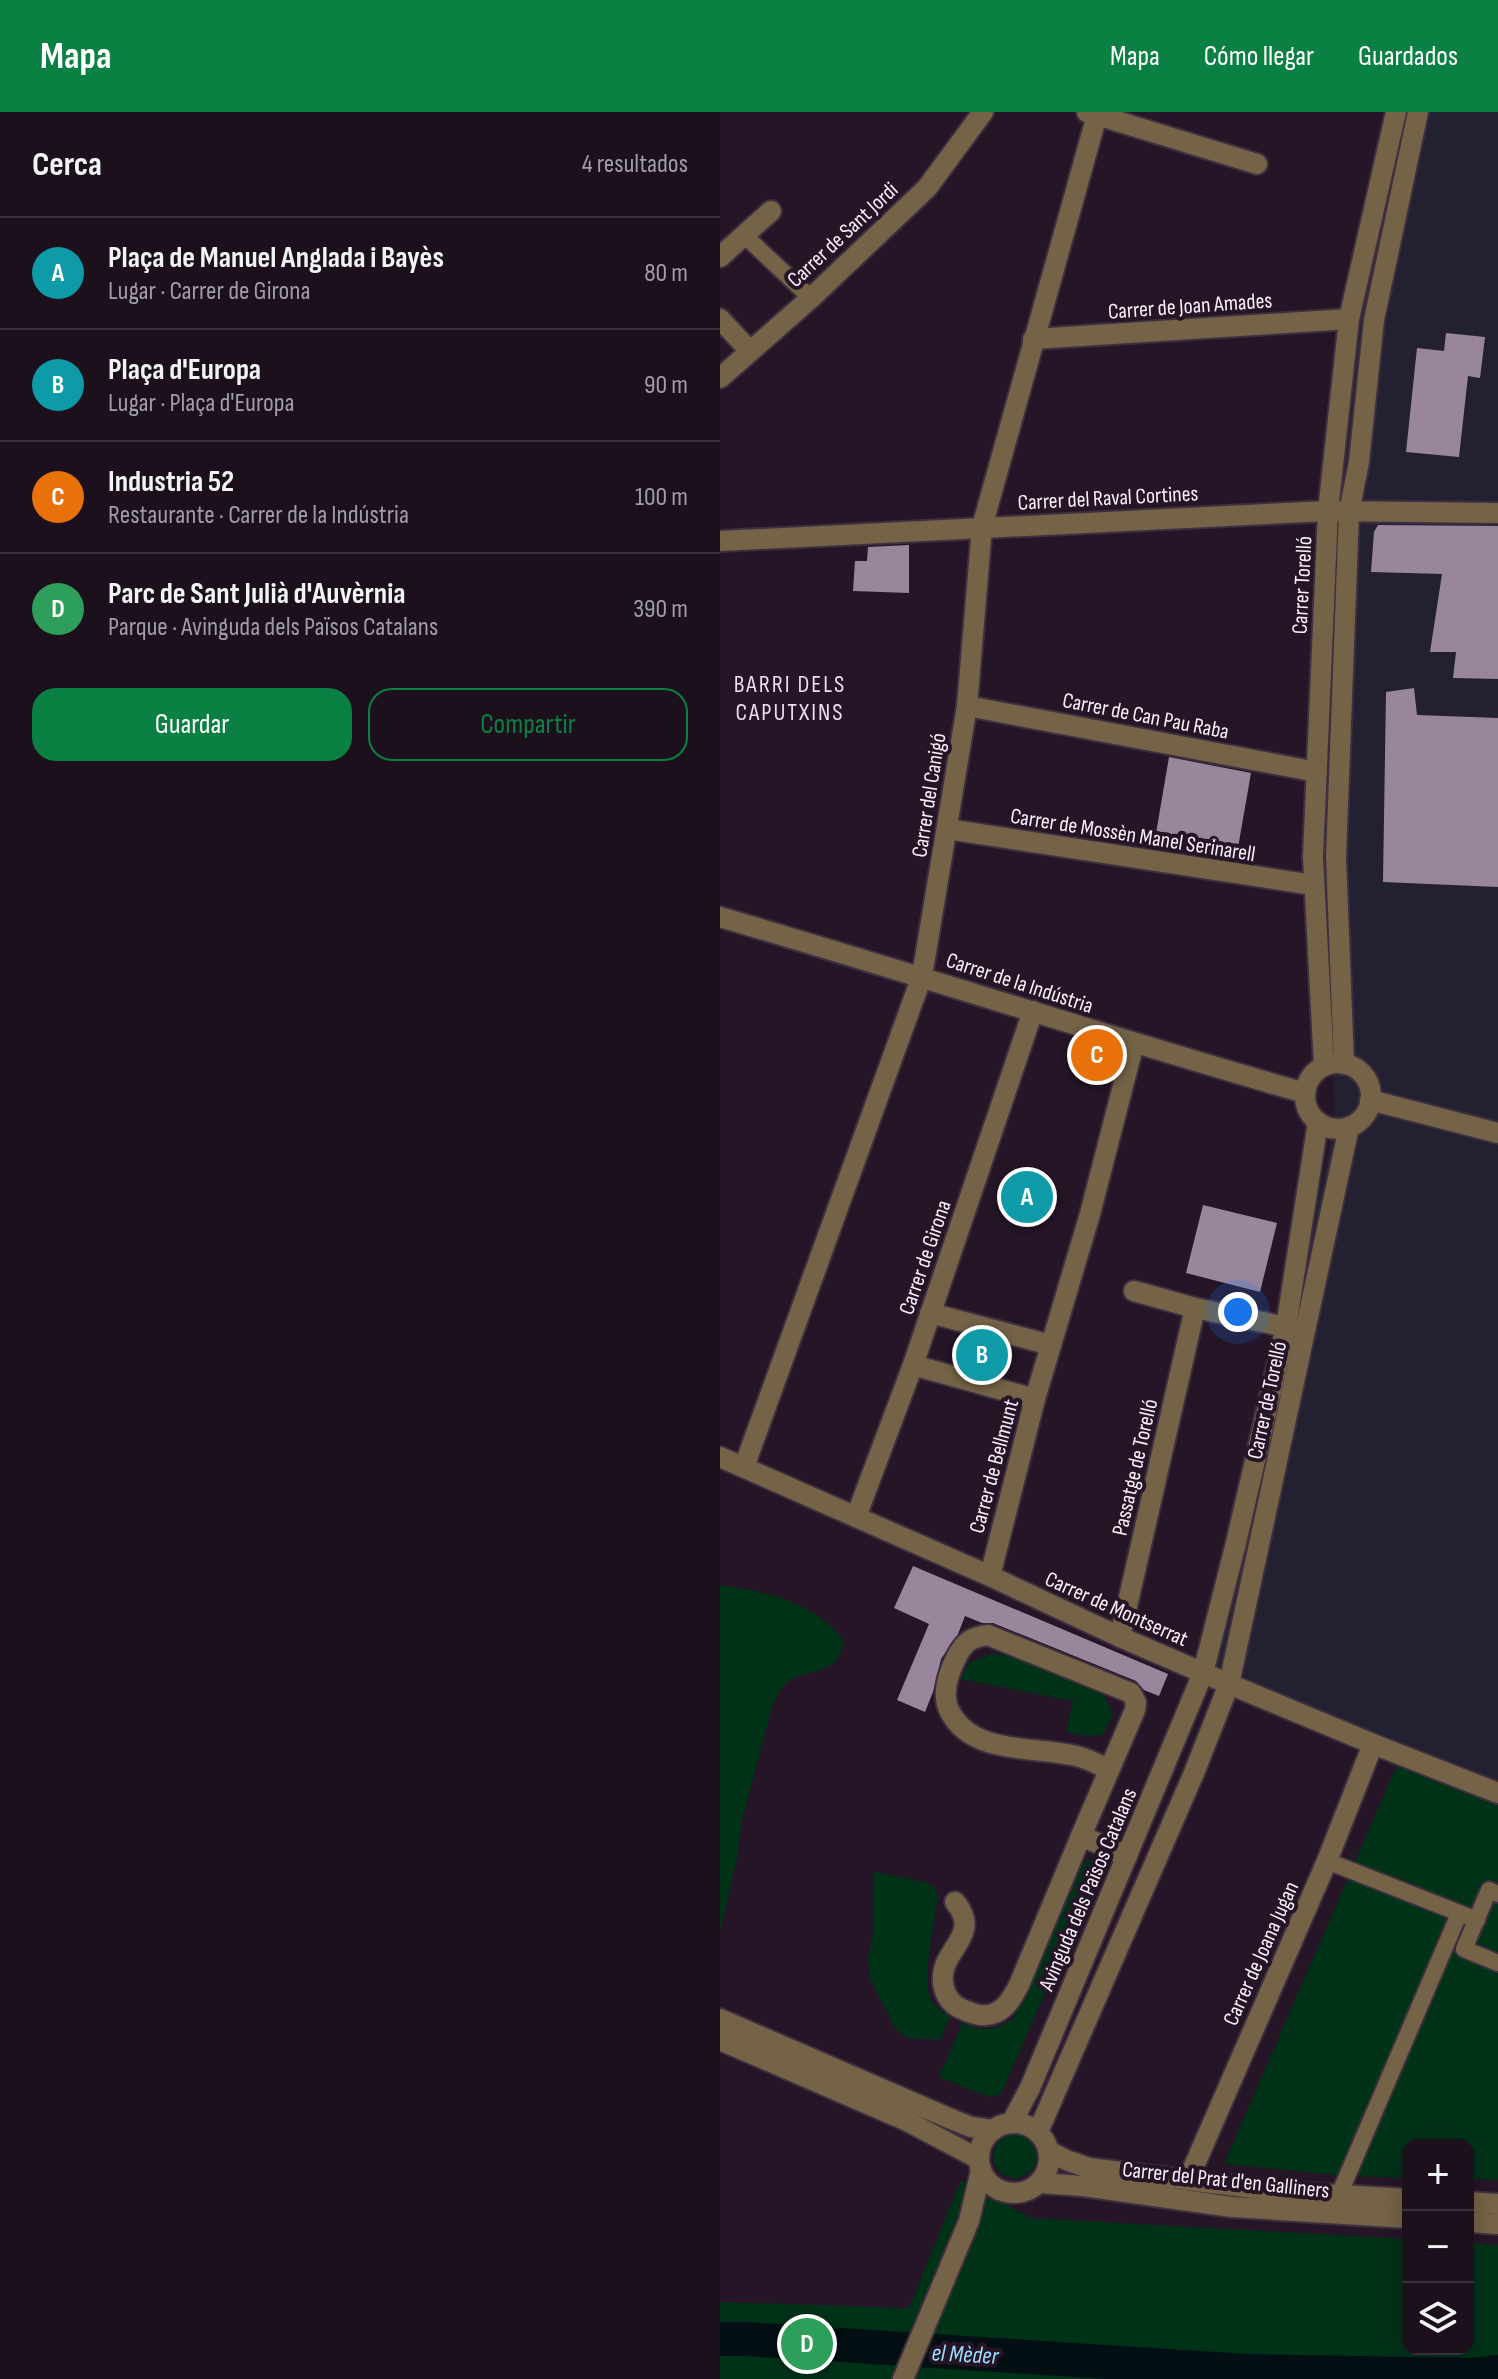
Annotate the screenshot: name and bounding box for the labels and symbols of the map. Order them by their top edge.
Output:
street label: Carrer de Sant Jordi [782,177,904,293]
street label: Carrer de Joan Amades [1107,287,1273,326]
street label: Carrer del Raval Cortines [1017,480,1199,517]
street label: Carrer Torelló [1286,535,1319,635]
district label: BARRI DELS CAPUTXINS [734,670,846,727]
street label: Carrer de Can Pau Raba [1060,687,1231,746]
street label: Carrer del Canigó [906,731,953,859]
street label: Carrer de Mossèn Manel Serinarell [1008,803,1257,868]
street label: Carrer de la Indústria [943,947,1096,1020]
pin: C [1071,1025,1123,1085]
pin: A [1001,1167,1053,1227]
street label: Carrer de Girona [893,1197,958,1318]
your location [1218,1292,1258,1332]
pin: B [956,1325,1008,1385]
street label: Carrer de Torelló [1242,1339,1293,1462]
street label: Carrer de Bellmunt [964,1396,1025,1536]
street label: Passatge de Torelló [1107,1396,1164,1538]
street label: Carrer de Montserrat [1041,1566,1192,1653]
street label: Avinguda dels Països Catalans [1033,1784,1143,1996]
street label: Carrer de Joana Jugan [1218,1877,1305,2030]
street label: Carrer del Prat d'en Galliners [1121,2156,1331,2205]
pin: D [781,2314,833,2374]
water label: el Mèder [931,2338,1000,2371]

